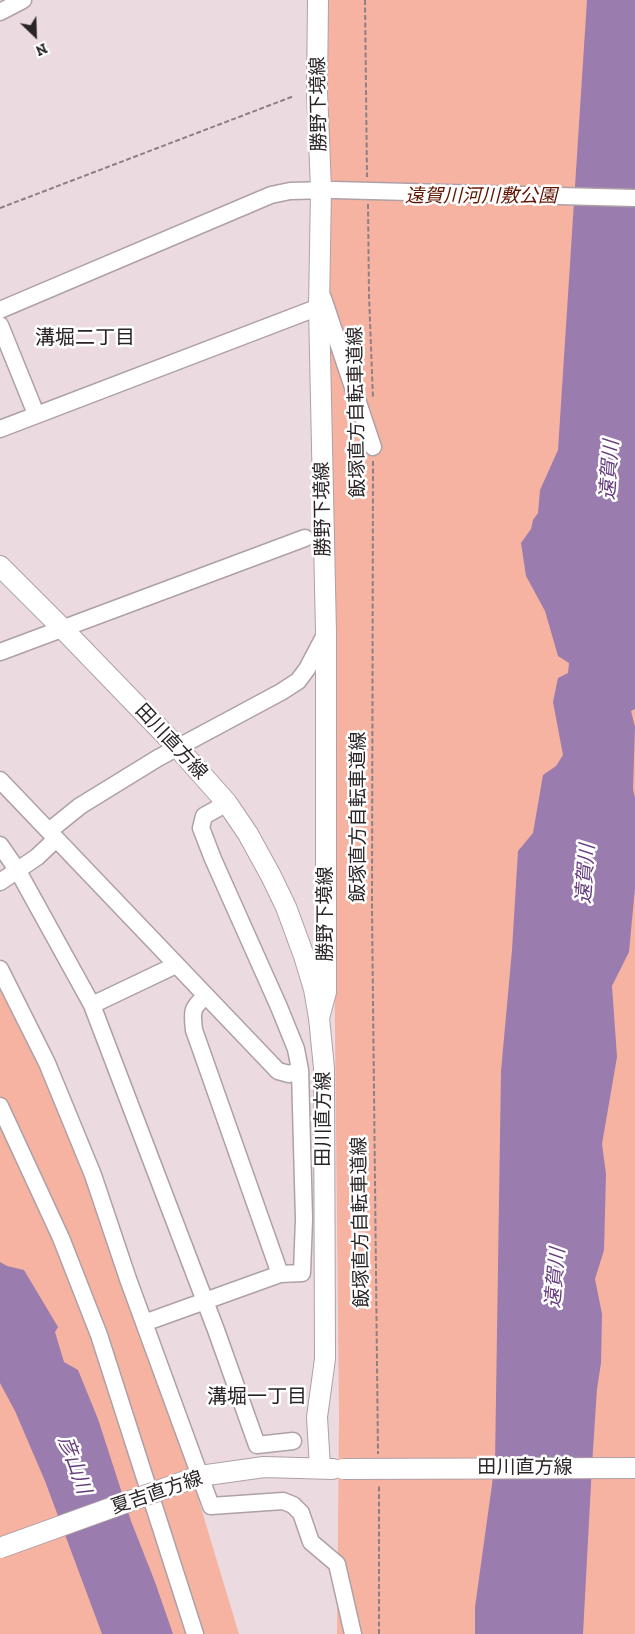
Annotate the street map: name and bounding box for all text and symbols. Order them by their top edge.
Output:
north arrow [10,10,60,60]
text: N [33,39,50,59]
street label: 勝野下境線 [307,56,331,152]
park label: 遠賀川河川敷公園 [405,186,557,208]
district label: 溝堀二丁目 [35,326,135,350]
street label: 飯塚直方自転車道線 [344,326,370,498]
water label: 遠賀川 [596,439,624,501]
street label: 勝野下境線 [311,461,335,557]
street label: 田川直方線 [130,699,212,785]
street label: 飯塚直方自転車道線 [348,732,370,902]
water label: 遠賀川 [572,843,600,905]
street label: 勝野下境線 [315,867,337,961]
street label: 田川直方線 [313,1072,335,1166]
street label: 飯塚直方自転車道線 [348,1136,374,1308]
water label: 遠賀川 [541,1247,571,1309]
district label: 溝堀一丁目 [207,1385,307,1409]
water label: 彦山川 [52,1433,96,1497]
street label: 田川直方線 [478,1457,572,1479]
street label: 夏吉直方線 [108,1467,206,1519]

